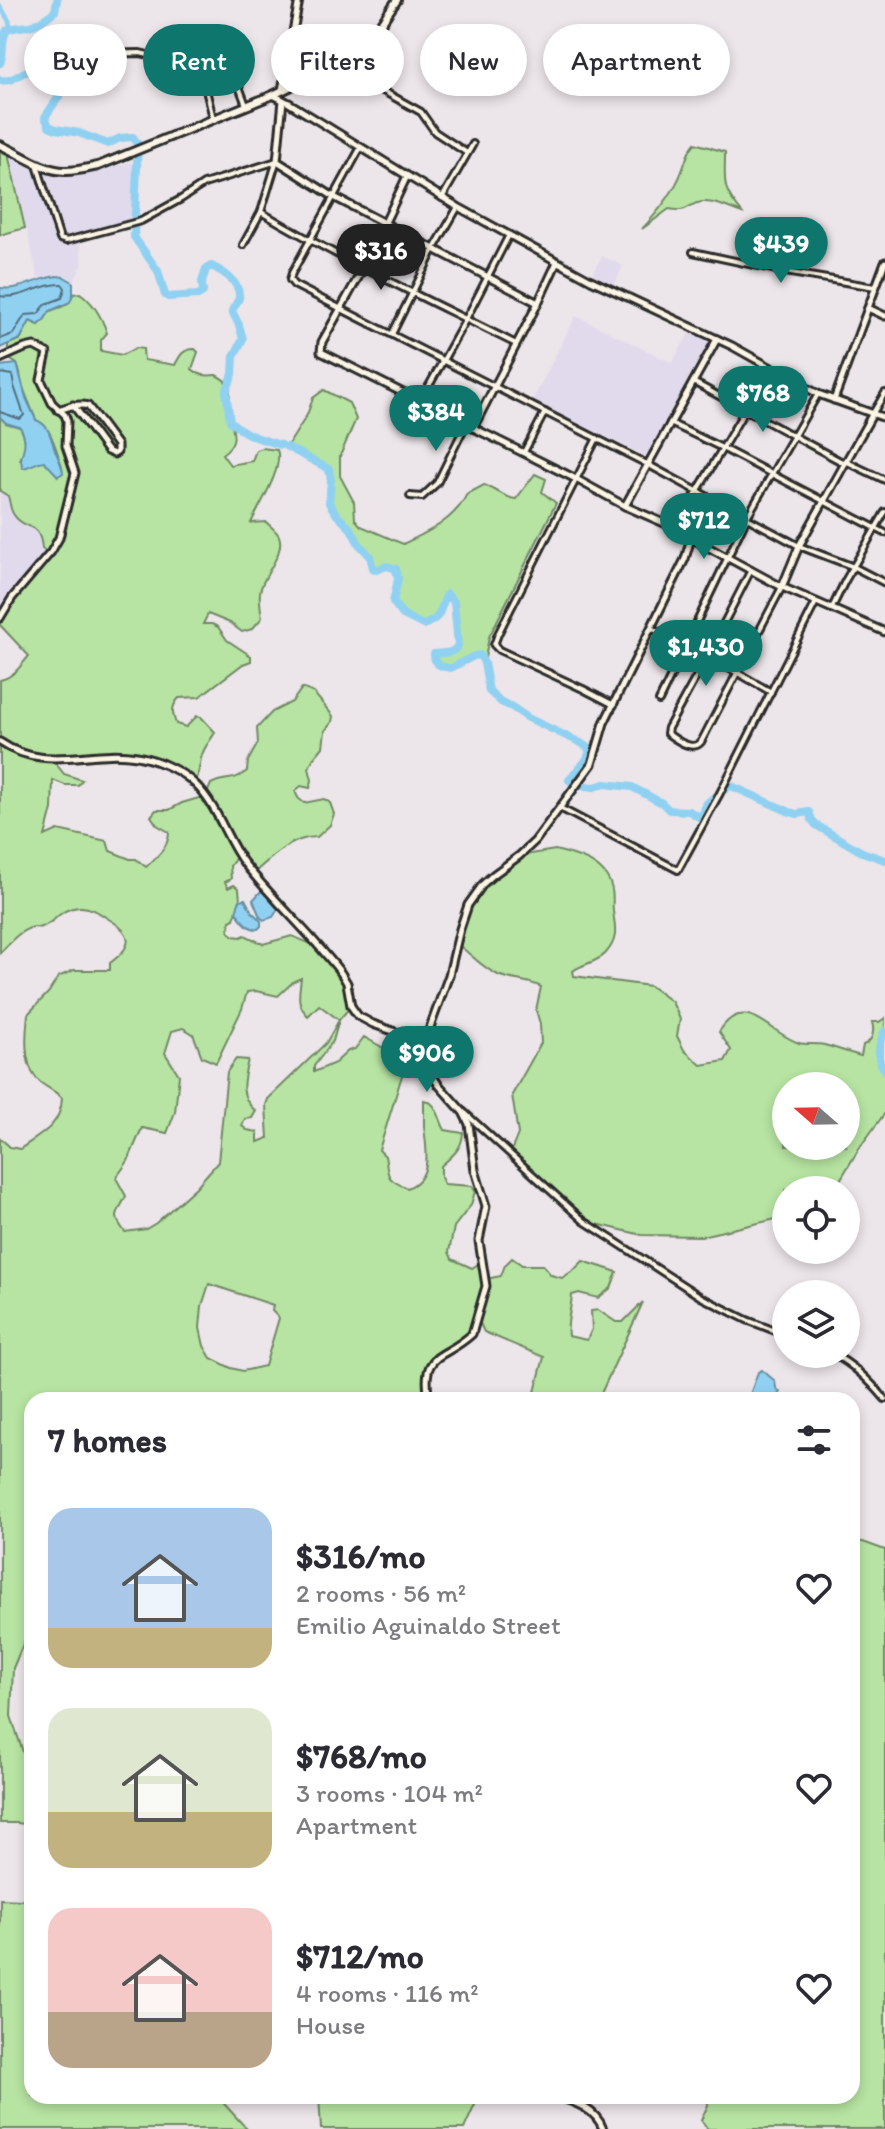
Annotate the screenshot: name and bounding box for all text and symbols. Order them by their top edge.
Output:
chip: Buy [24,24,127,96]
chip: Rent [143,24,255,96]
chip: Filters [271,24,404,96]
chip: New [420,24,527,96]
chip: Apartment [543,24,730,96]
pin: $439 [734,217,828,285]
pin: $316 [334,224,428,292]
text: $439 [753,227,809,259]
text: $316 [354,234,408,266]
pin: $768 [716,366,810,434]
text: $768 [736,376,790,408]
pin: $384 [389,385,483,453]
text: $384 [407,395,465,427]
pin: $712 [657,493,751,561]
text: $712 [678,503,730,535]
pin: $1,430 [641,620,771,688]
text: $1,430 [667,630,745,662]
pin: $906 [380,1026,474,1094]
text: $906 [399,1036,455,1068]
north arrow [772,1072,860,1160]
map controls [772,1072,860,1368]
button: locate [772,1176,860,1264]
button: layers [772,1280,860,1368]
icon: filters [792,1418,836,1462]
text: 7 homes [48,1420,167,1461]
text: $316/mo [296,1536,426,1577]
icon: home [112,1540,208,1636]
icon: heart [792,1566,836,1610]
text: 2 rooms · 56 m² [296,1577,466,1609]
text: Emilio Aguinaldo Street [296,1609,561,1641]
text: $768/mo [296,1736,427,1777]
icon: home [112,1740,208,1836]
icon: heart [792,1766,836,1810]
text: 3 rooms · 104 m² [296,1777,483,1809]
text: Apartment [296,1809,417,1841]
text: $712/mo [296,1936,424,1977]
icon: home [112,1940,208,2036]
icon: heart [792,1966,836,2010]
text: 4 rooms · 116 m² [296,1977,479,2009]
text: House [296,2009,366,2041]

